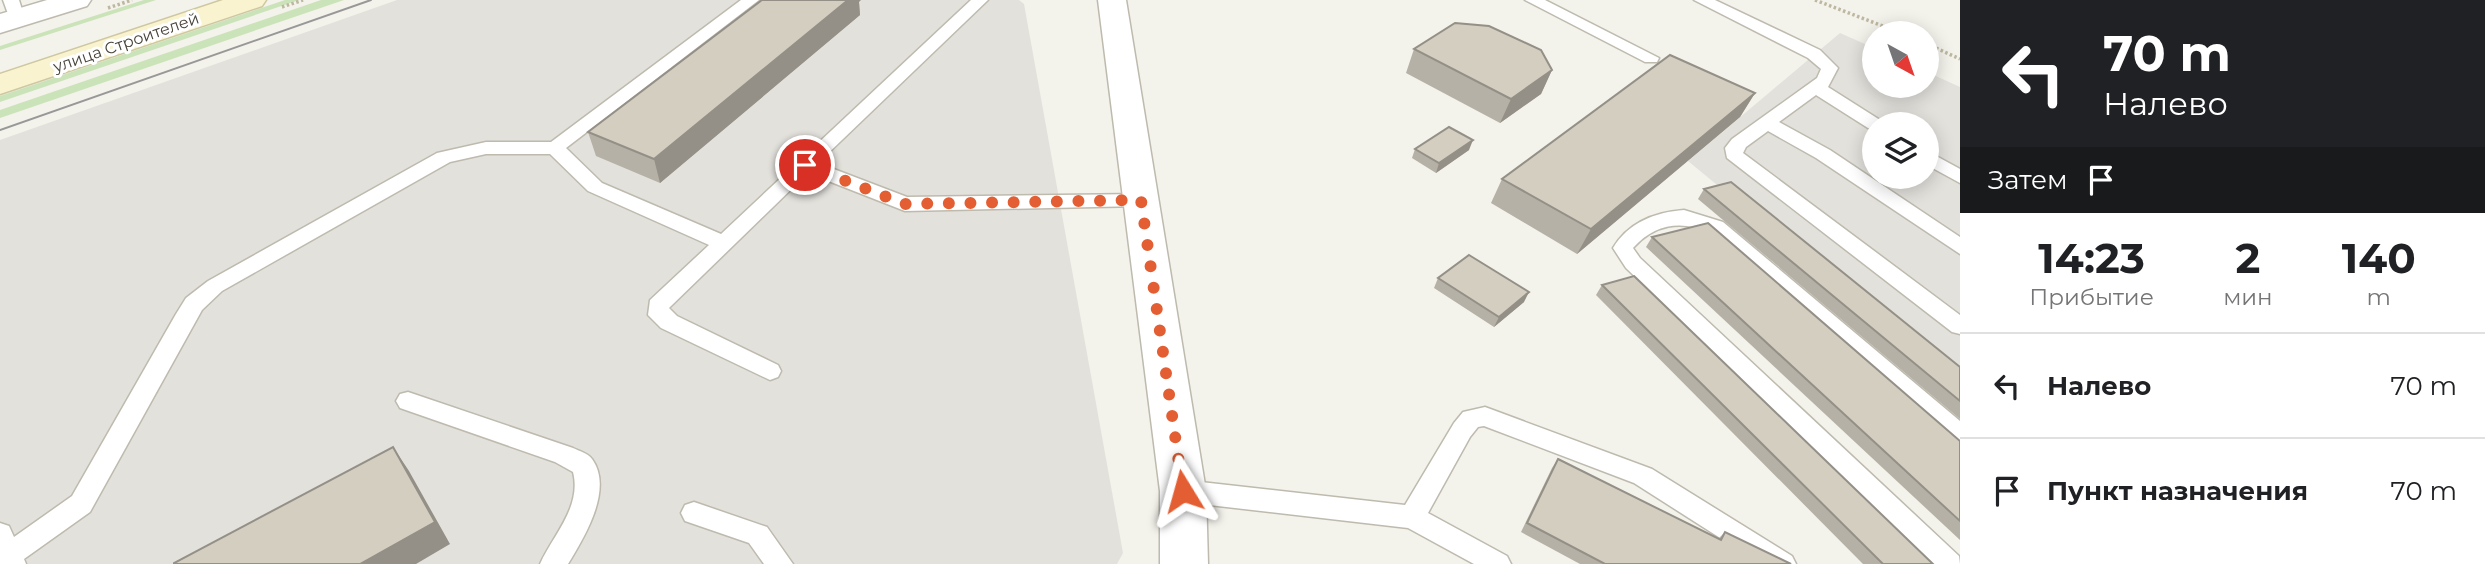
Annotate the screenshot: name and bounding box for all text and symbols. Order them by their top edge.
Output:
street label: улица Строителей [50,9,202,77]
north arrow [1862,21,1939,98]
map controls [1862,21,1939,189]
text: 70 m [2103,24,2231,83]
icon: left [1988,28,2079,119]
text: Налево [2103,84,2228,123]
button: layers [1862,112,1939,189]
pin [775,135,835,195]
icon: arrive [786,146,824,184]
icon: arrive [2082,161,2120,199]
text: Затем [1988,164,2068,196]
text: 14:23 [2038,232,2145,284]
text: 2 [2236,232,2260,284]
text: 140 [2342,232,2416,284]
text: Прибытие [2029,283,2154,311]
text: мин [2223,283,2273,311]
text: m [2367,283,2391,311]
icon: left [1988,367,2026,405]
text: Налево [2047,370,2151,402]
text: 70 m [2391,370,2457,402]
position arrow [1146,454,1220,528]
icon: arrive [1988,472,2026,510]
text: Пункт назначения [2047,475,2308,507]
text: 70 m [2391,475,2457,507]

